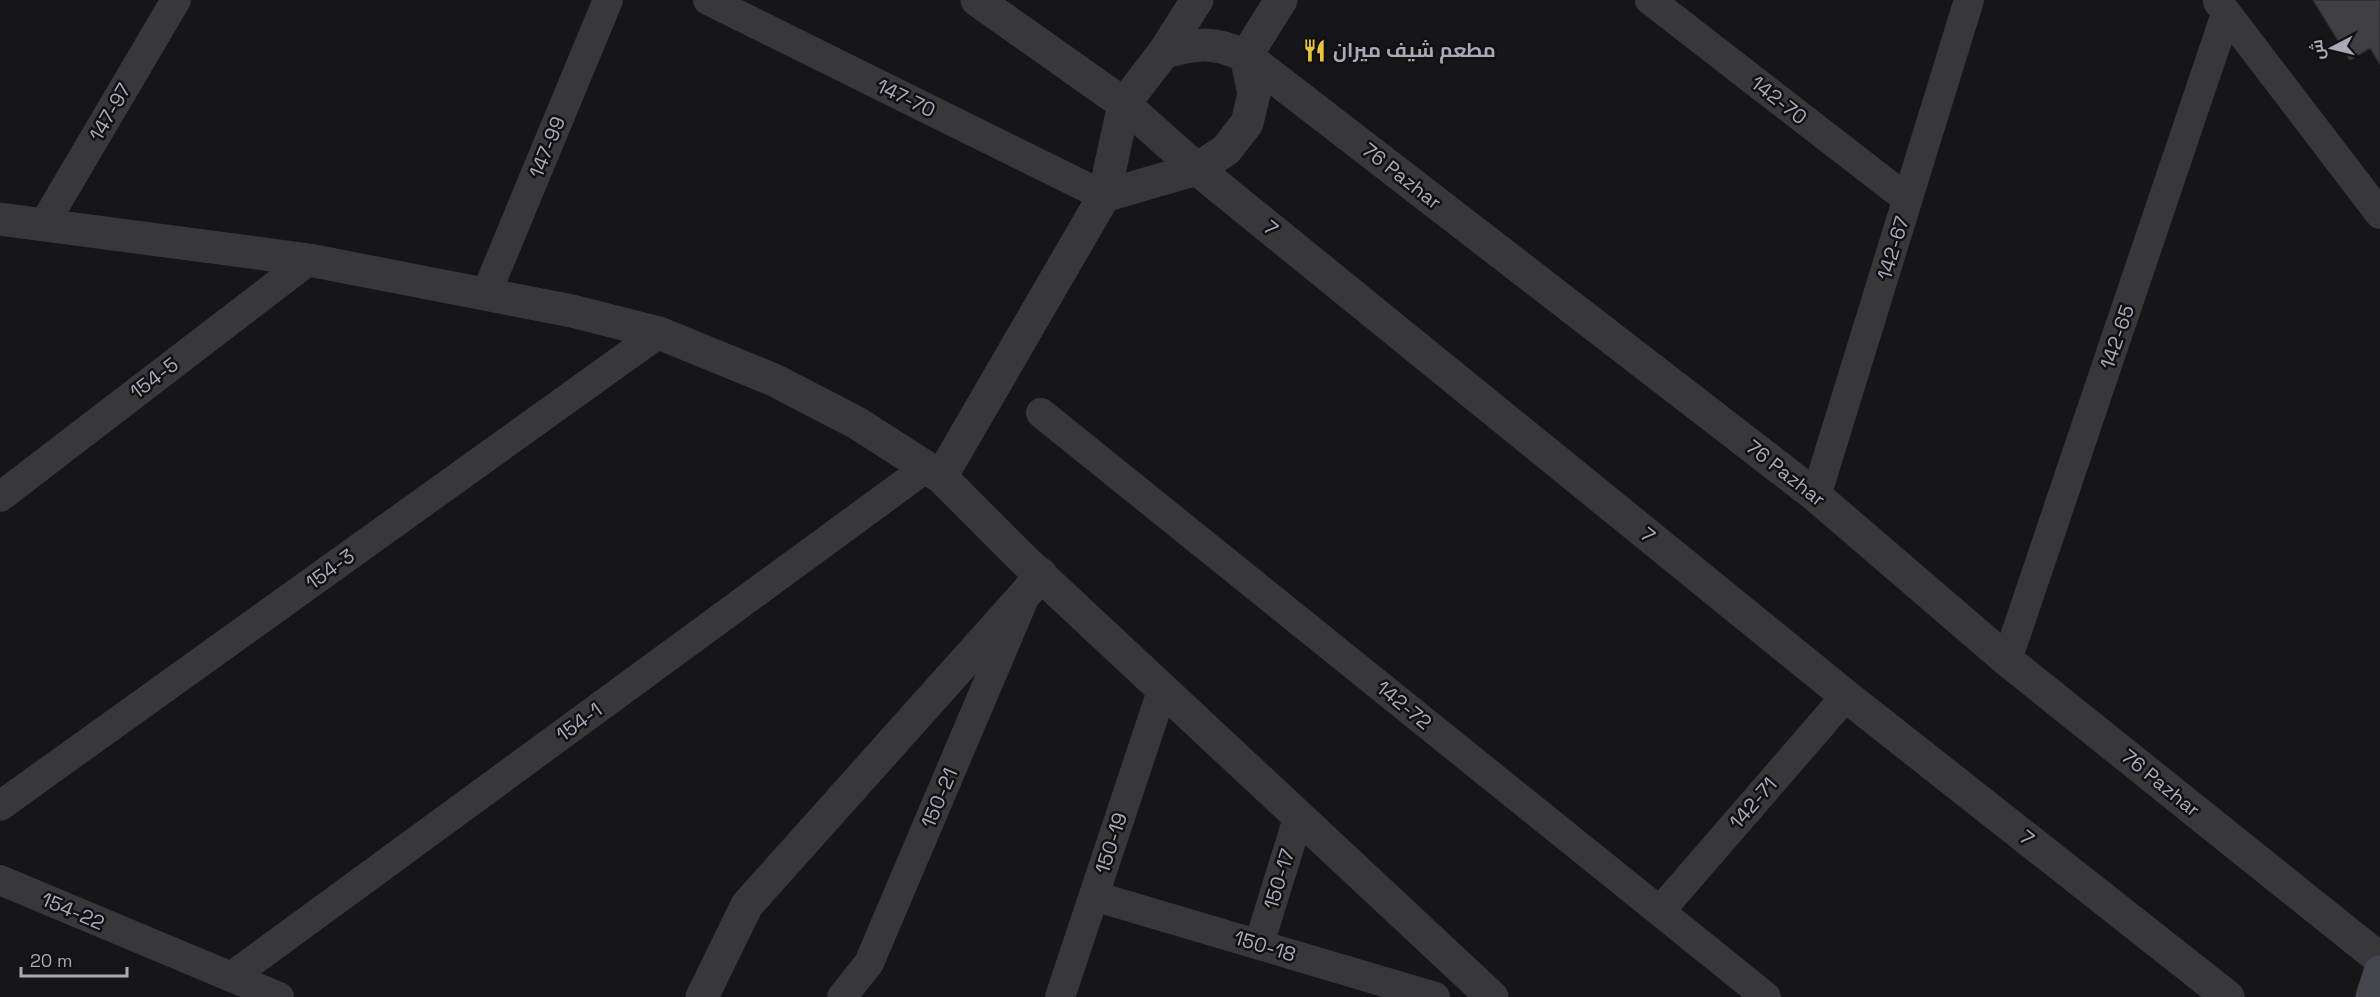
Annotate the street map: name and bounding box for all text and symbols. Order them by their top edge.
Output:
north arrow [2302,18,2362,78]
restaurant icon: مطعم شيف ميران [1302,37,1328,63]
place label: مطعم شيف ميران [1333,37,1496,64]
text: ش [2306,38,2329,61]
street label: 142-70 [1745,70,1813,130]
street label: 147-70 [872,73,940,123]
street label: 147-97 [83,78,137,146]
street label: 147-99 [523,112,571,182]
street label: 76 Pazhar [1357,137,1447,215]
street label: 142-67 [1871,213,1915,283]
street label: 7 [1258,214,1284,242]
street label: 142-65 [2094,301,2140,373]
street label: 154-5 [125,351,183,405]
street label: 76 Pazhar [1741,434,1831,512]
street label: 7 [1635,521,1661,549]
street label: 154-3 [301,543,359,595]
street label: 142-72 [1371,675,1437,735]
street label: 154-1 [551,697,607,747]
street label: 76 Pazhar [2116,743,2206,823]
street label: 150-21 [915,764,963,832]
street label: 142-71 [1723,772,1783,834]
street label: 150-19 [1089,809,1133,877]
street label: 7 [2015,824,2039,852]
street label: 150-17 [1258,846,1300,912]
street label: 154-22 [38,886,108,936]
street label: 150-18 [1231,924,1299,968]
scale bar [21,940,128,978]
text: 20 m [30,949,73,972]

